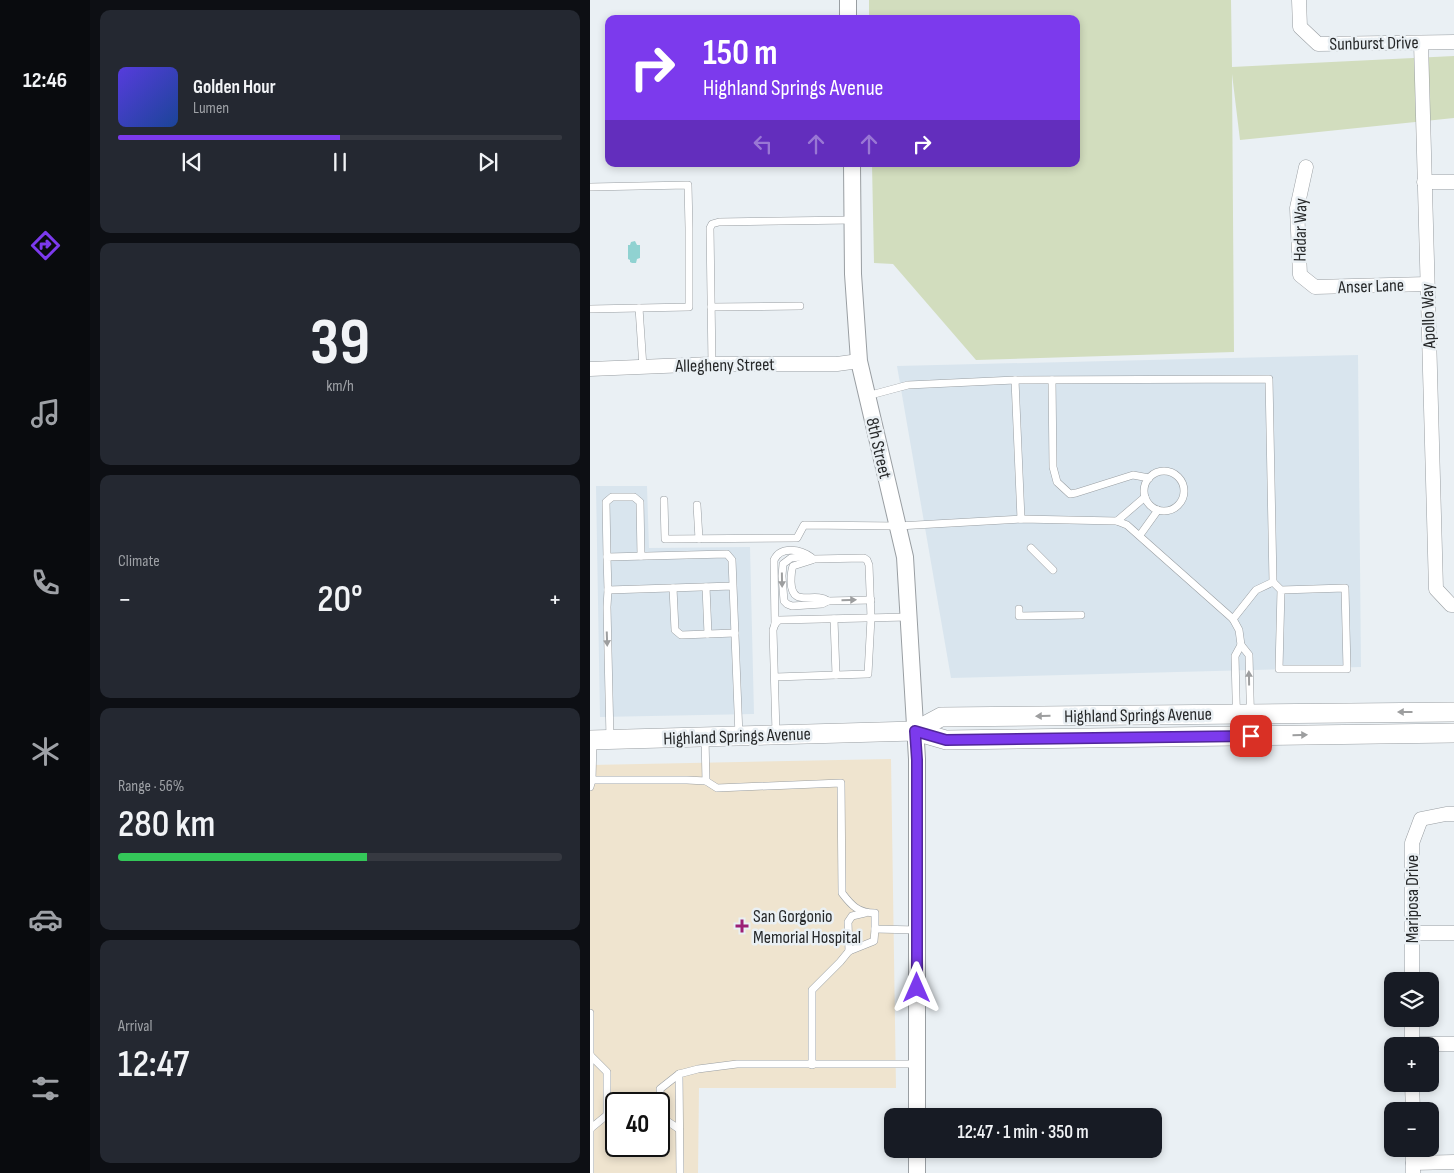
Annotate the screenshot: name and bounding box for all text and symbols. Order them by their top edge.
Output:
text: 150 m [703,32,777,75]
street label: Sunburst Drive [1329,32,1419,55]
icon: right [620,35,685,100]
text: 12:46 [23,67,67,94]
text: Highland Springs Avenue [703,75,883,102]
text: Golden Hour [193,76,276,99]
text: Lumen [193,99,229,118]
icon: left [749,130,777,158]
icon: ahead [802,130,830,158]
icon: ahead [855,130,883,158]
icon: right [908,130,936,158]
icon: previous [178,148,206,176]
icon: pause [326,148,354,176]
icon: next [474,148,502,176]
street label: Hadar Way [1289,198,1312,262]
icon: directions [28,228,63,263]
street label: Anser Lane [1337,275,1404,298]
street label: Apollo Way [1417,283,1440,350]
text: 39 [310,305,370,383]
street label: Allegheny Street [674,354,775,377]
text: km/h [326,377,354,396]
icon: music [28,396,63,431]
street label: 8th Street [861,416,896,481]
text: Climate [118,552,160,571]
icon: phone [28,565,63,600]
one-way arrow [778,572,786,588]
text: 20° [317,577,363,622]
text: − [118,583,132,616]
text: + [548,583,562,616]
one-way arrow [841,596,857,604]
one-way arrow [604,631,612,647]
one-way arrow [1245,670,1253,686]
street label: Highland Springs Avenue [1064,704,1212,727]
one-way arrow [1397,708,1413,716]
one-way arrow [1035,712,1051,720]
pin [1230,715,1272,757]
icon: arrive [1237,722,1265,750]
street label: Highland Springs Avenue [663,723,811,750]
one-way arrow [1292,731,1308,739]
icon: climate [28,734,63,769]
text: Range · 56% [118,777,184,796]
text: 280 km [118,802,215,847]
street label: Mariposa Drive [1402,855,1423,943]
icon: car [28,902,63,937]
place label: San Gorgonio Memorial Hospital [753,906,861,948]
marker: San Gorgonio Memorial Hospital [735,919,749,933]
position arrow [890,961,942,1013]
map controls [1384,972,1439,1157]
button: layers [1384,972,1439,1027]
text: Arrival [118,1017,152,1036]
button: + [1384,1037,1439,1092]
text: 12:47 [118,1042,189,1087]
icon: filters [28,1071,63,1106]
speed limit sign: 40 [605,1092,670,1157]
button: − [1384,1102,1439,1157]
text: 12:47 · 1 min · 350 m [957,1121,1089,1144]

